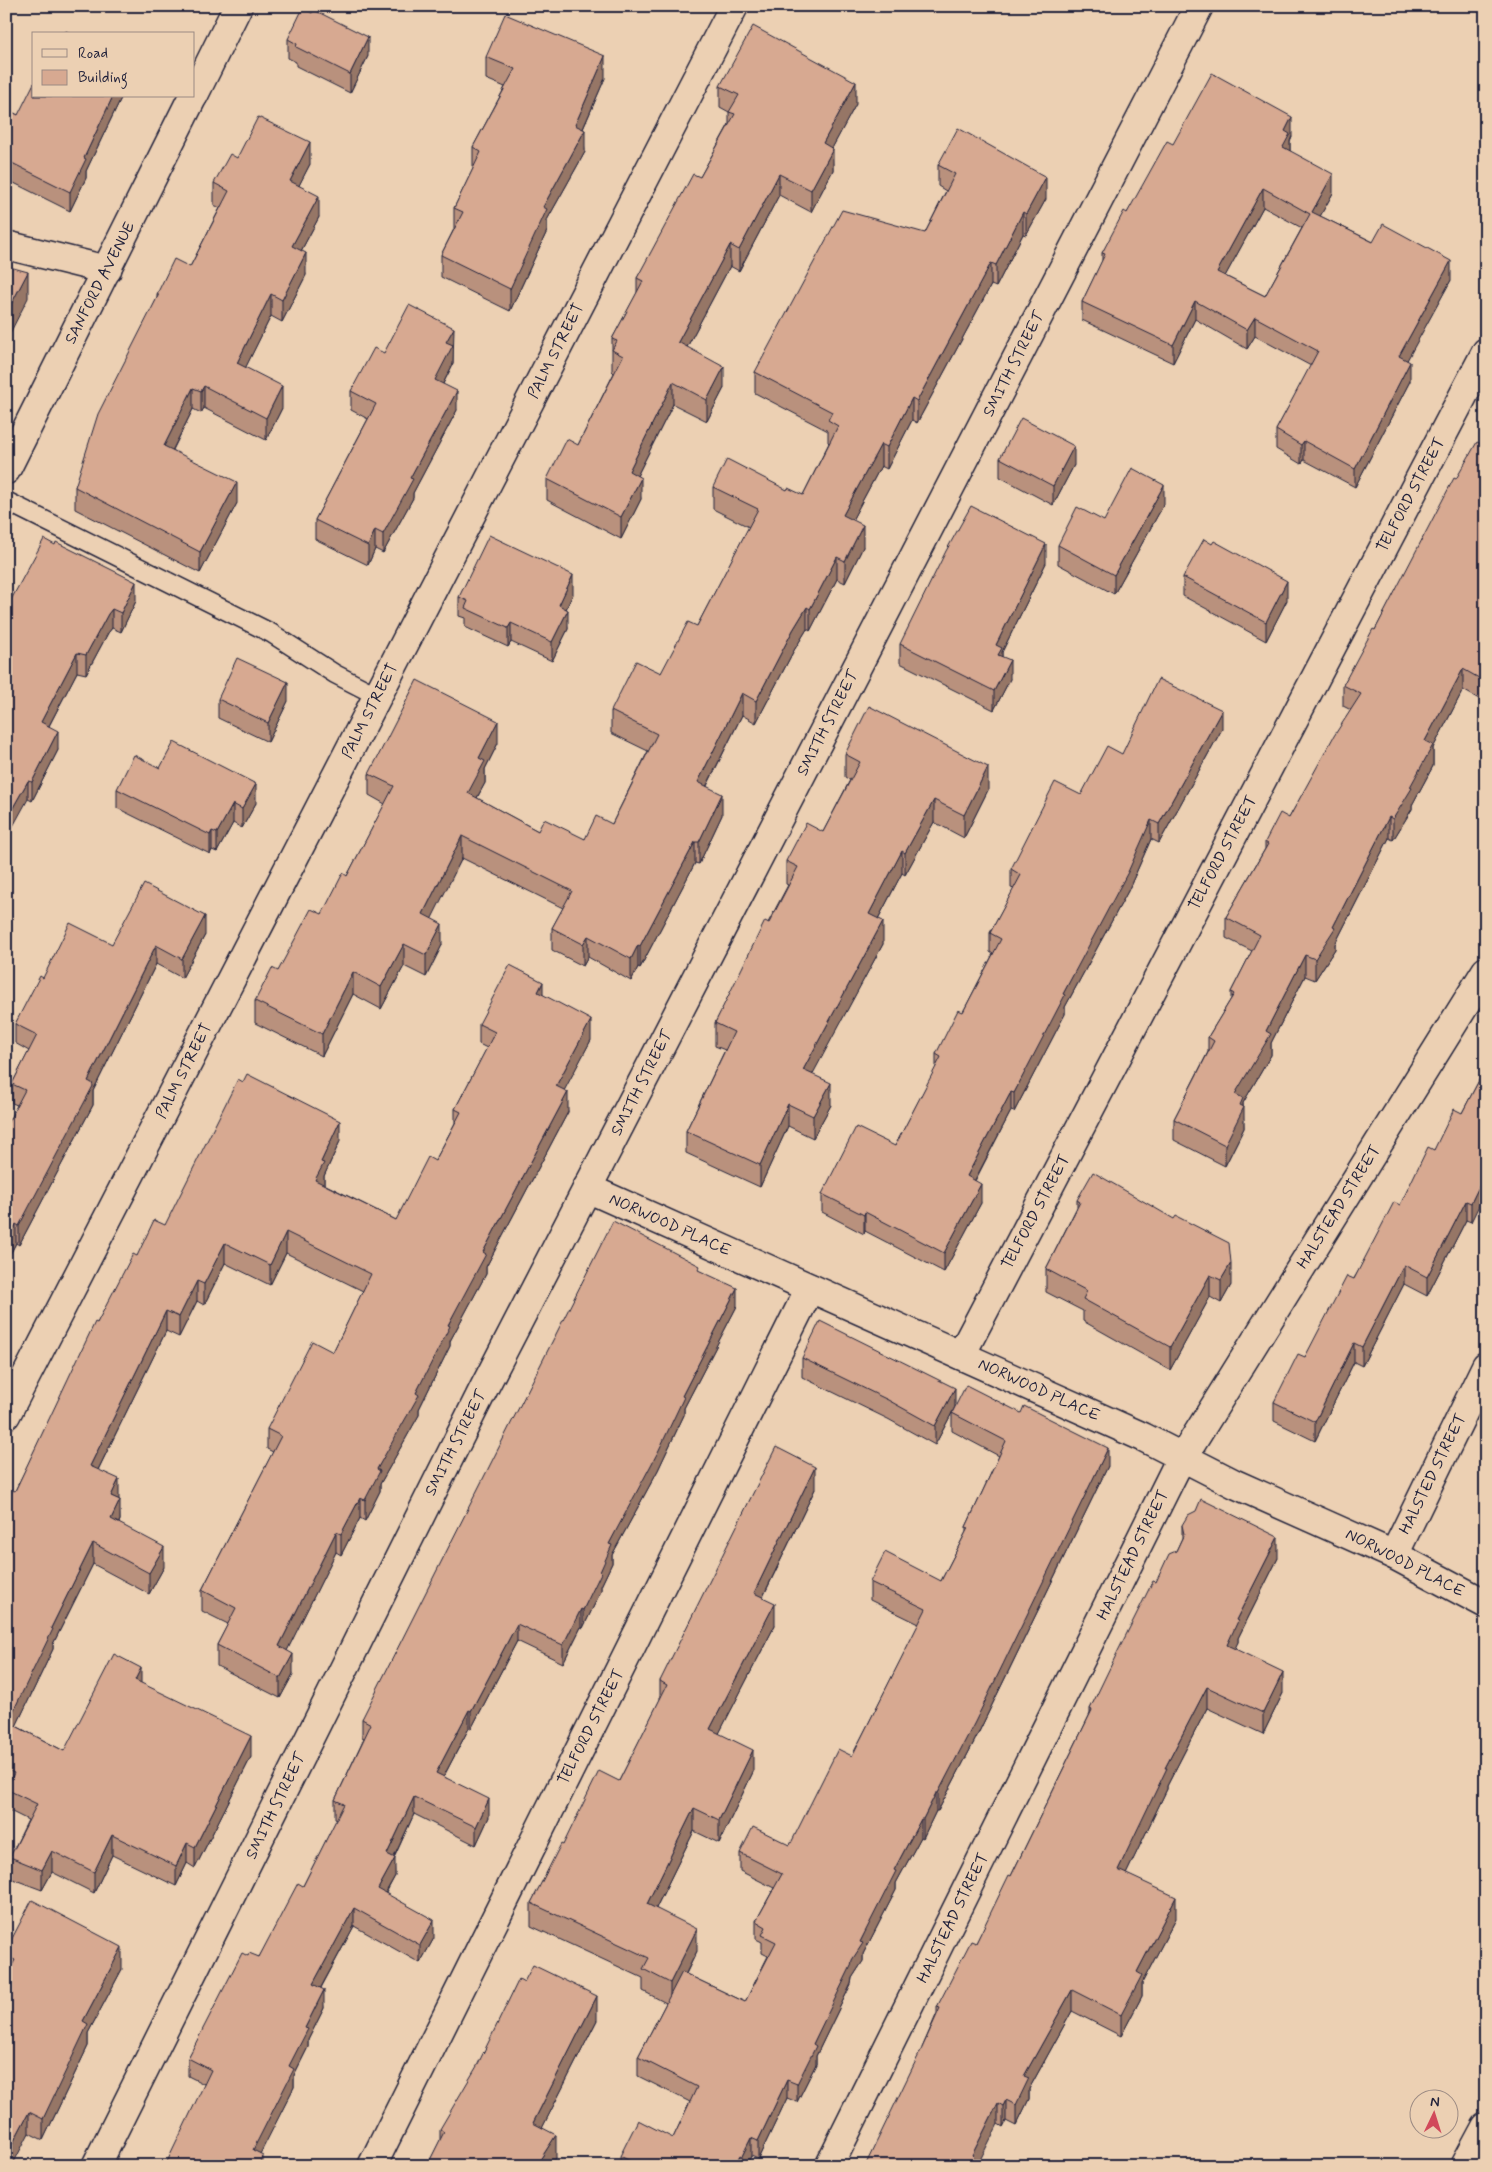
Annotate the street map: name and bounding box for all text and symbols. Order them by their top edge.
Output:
legend [32,32,195,98]
text: Road [78,44,108,64]
text: Building [78,68,128,89]
street label: SANFORD AVENUE [60,218,140,348]
street label: PALM STREET [523,300,589,402]
street label: SMITH STREET [978,306,1050,421]
street label: TELFORD STREET [1372,434,1450,556]
street label: PALM STREET [337,660,403,762]
street label: SMITH STREET [792,665,864,780]
street label: TELFORD STREET [1184,792,1262,914]
street label: PALM STREET [151,1020,217,1122]
street label: SMITH STREET [606,1025,678,1140]
street label: HALSTEAD STREET [1292,1141,1386,1273]
street label: TELFORD STREET [997,1151,1075,1273]
street label: NORWOOD PLACE [606,1189,734,1261]
street label: NORWOOD PLACE [975,1354,1103,1426]
street label: SMITH STREET [420,1385,492,1500]
street label: HALSTED STREET [1395,1410,1471,1538]
street label: HALSTEAD STREET [1092,1486,1174,1624]
street label: NORWOOD PLACE [1342,1524,1468,1602]
street label: TELFORD STREET [553,1666,629,1788]
street label: SMITH STREET [241,1748,311,1863]
street label: HALSTEAD STREET [912,1849,994,1987]
north arrow [1410,2090,1460,2140]
text: N [1430,2093,1440,2111]

